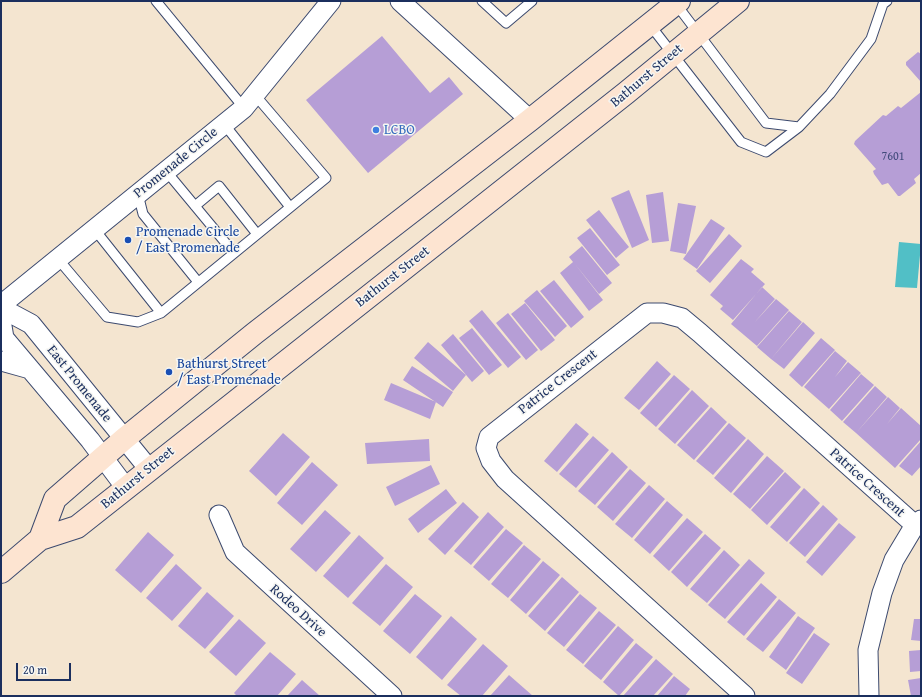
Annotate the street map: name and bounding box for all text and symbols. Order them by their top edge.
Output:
street label: Bathurst Street [607,41,687,111]
place label: LCBO [384,122,415,138]
street label: Promenade Circle [131,124,221,202]
marker: LCBO [371,125,381,135]
house number: 7601 [881,150,905,164]
place label: Promenade Circle / East Promenade [136,224,240,256]
marker: Promenade Circle / East Promenade [123,235,133,245]
street label: Bathurst Street [352,243,434,311]
street label: East Promenade [43,342,115,426]
street label: Patrice Crescent [515,346,601,418]
place label: Bathurst Street / East Promenade [177,356,281,388]
marker: Bathurst Street / East Promenade [164,367,174,377]
street label: Bathurst Street [98,443,178,513]
street label: Patrice Crescent [826,445,908,521]
street label: Rodeo Drive [266,581,330,641]
scale bar [18,655,73,681]
text: 20 m [23,661,47,678]

